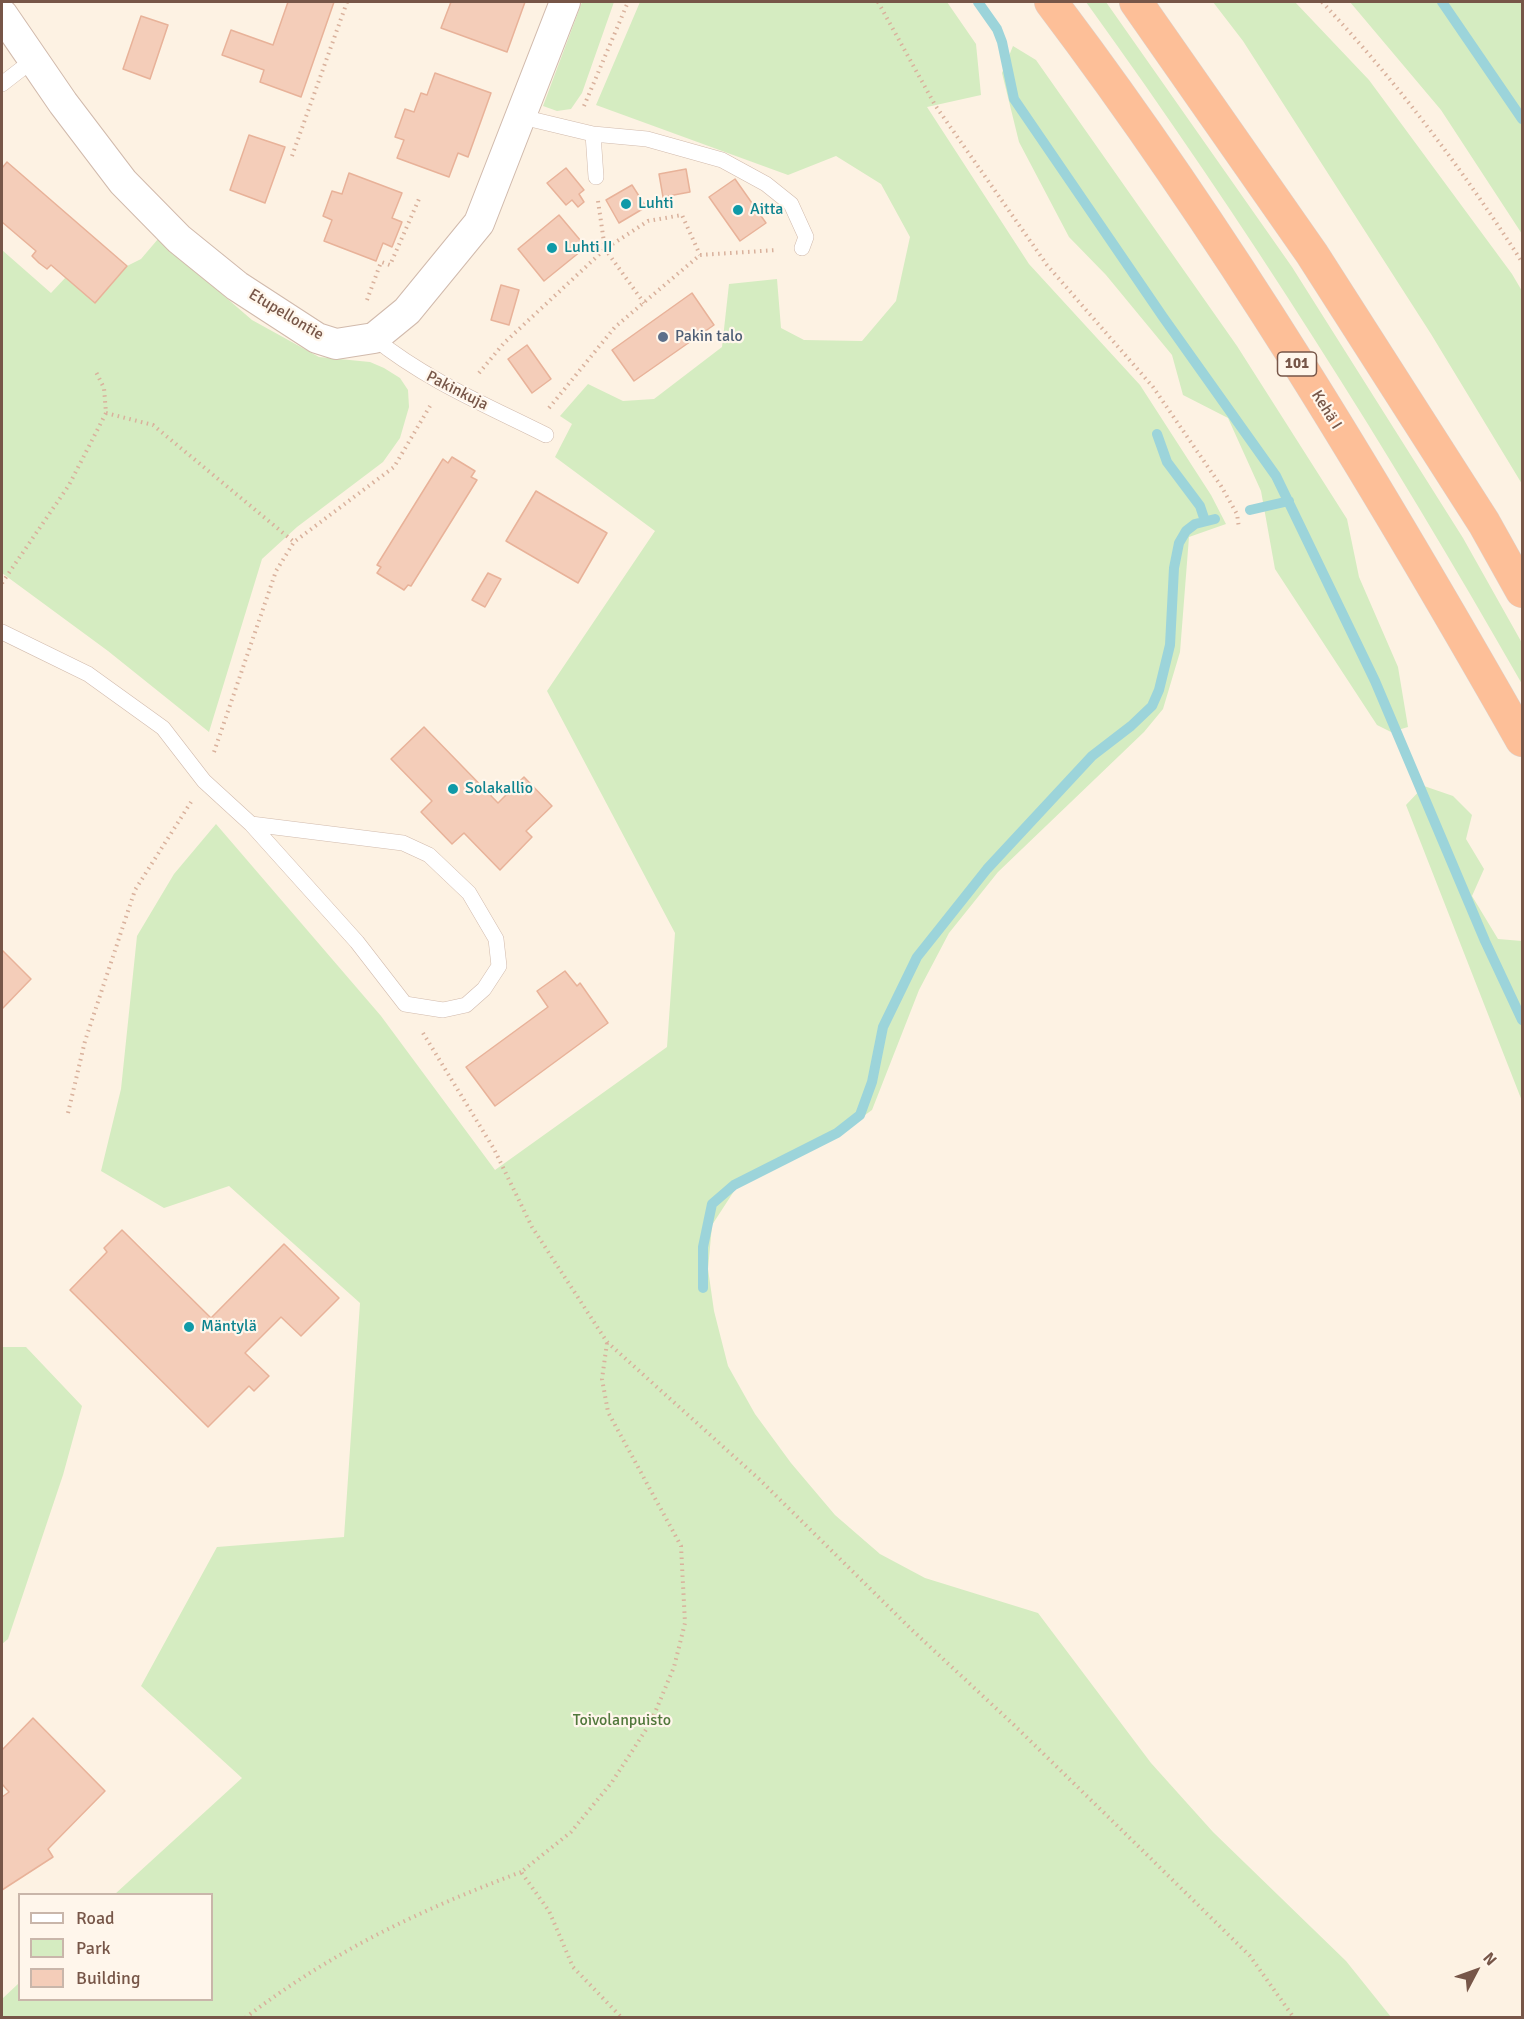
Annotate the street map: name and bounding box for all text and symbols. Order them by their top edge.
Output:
place label: Luhti [638,194,673,214]
marker: Luhti [619,197,633,211]
place label: Aitta [750,200,783,220]
marker: Aitta [731,203,745,217]
place label: Luhti II [564,238,612,258]
marker: Luhti II [545,241,559,255]
street label: Etupellontie [245,285,327,345]
place label: Pakin talo [675,327,743,347]
marker: Pakin talo [656,330,670,344]
road number: 101 [1278,352,1316,376]
street label: Pakinkuja [423,367,491,415]
street label: Kehä I [1307,387,1345,433]
place label: Solakallio [465,779,533,799]
marker: Solakallio [446,782,460,796]
place label: Mäntylä [201,1317,257,1337]
marker: Mäntylä [182,1320,196,1334]
park label: Toivolanpuisto [573,1711,671,1731]
legend [18,1893,213,2001]
text: Road [76,1907,115,1929]
text: Park [76,1937,111,1959]
north arrow [1446,1941,1506,2001]
text: N [1478,1948,1501,1970]
text: Building [76,1967,140,1989]

